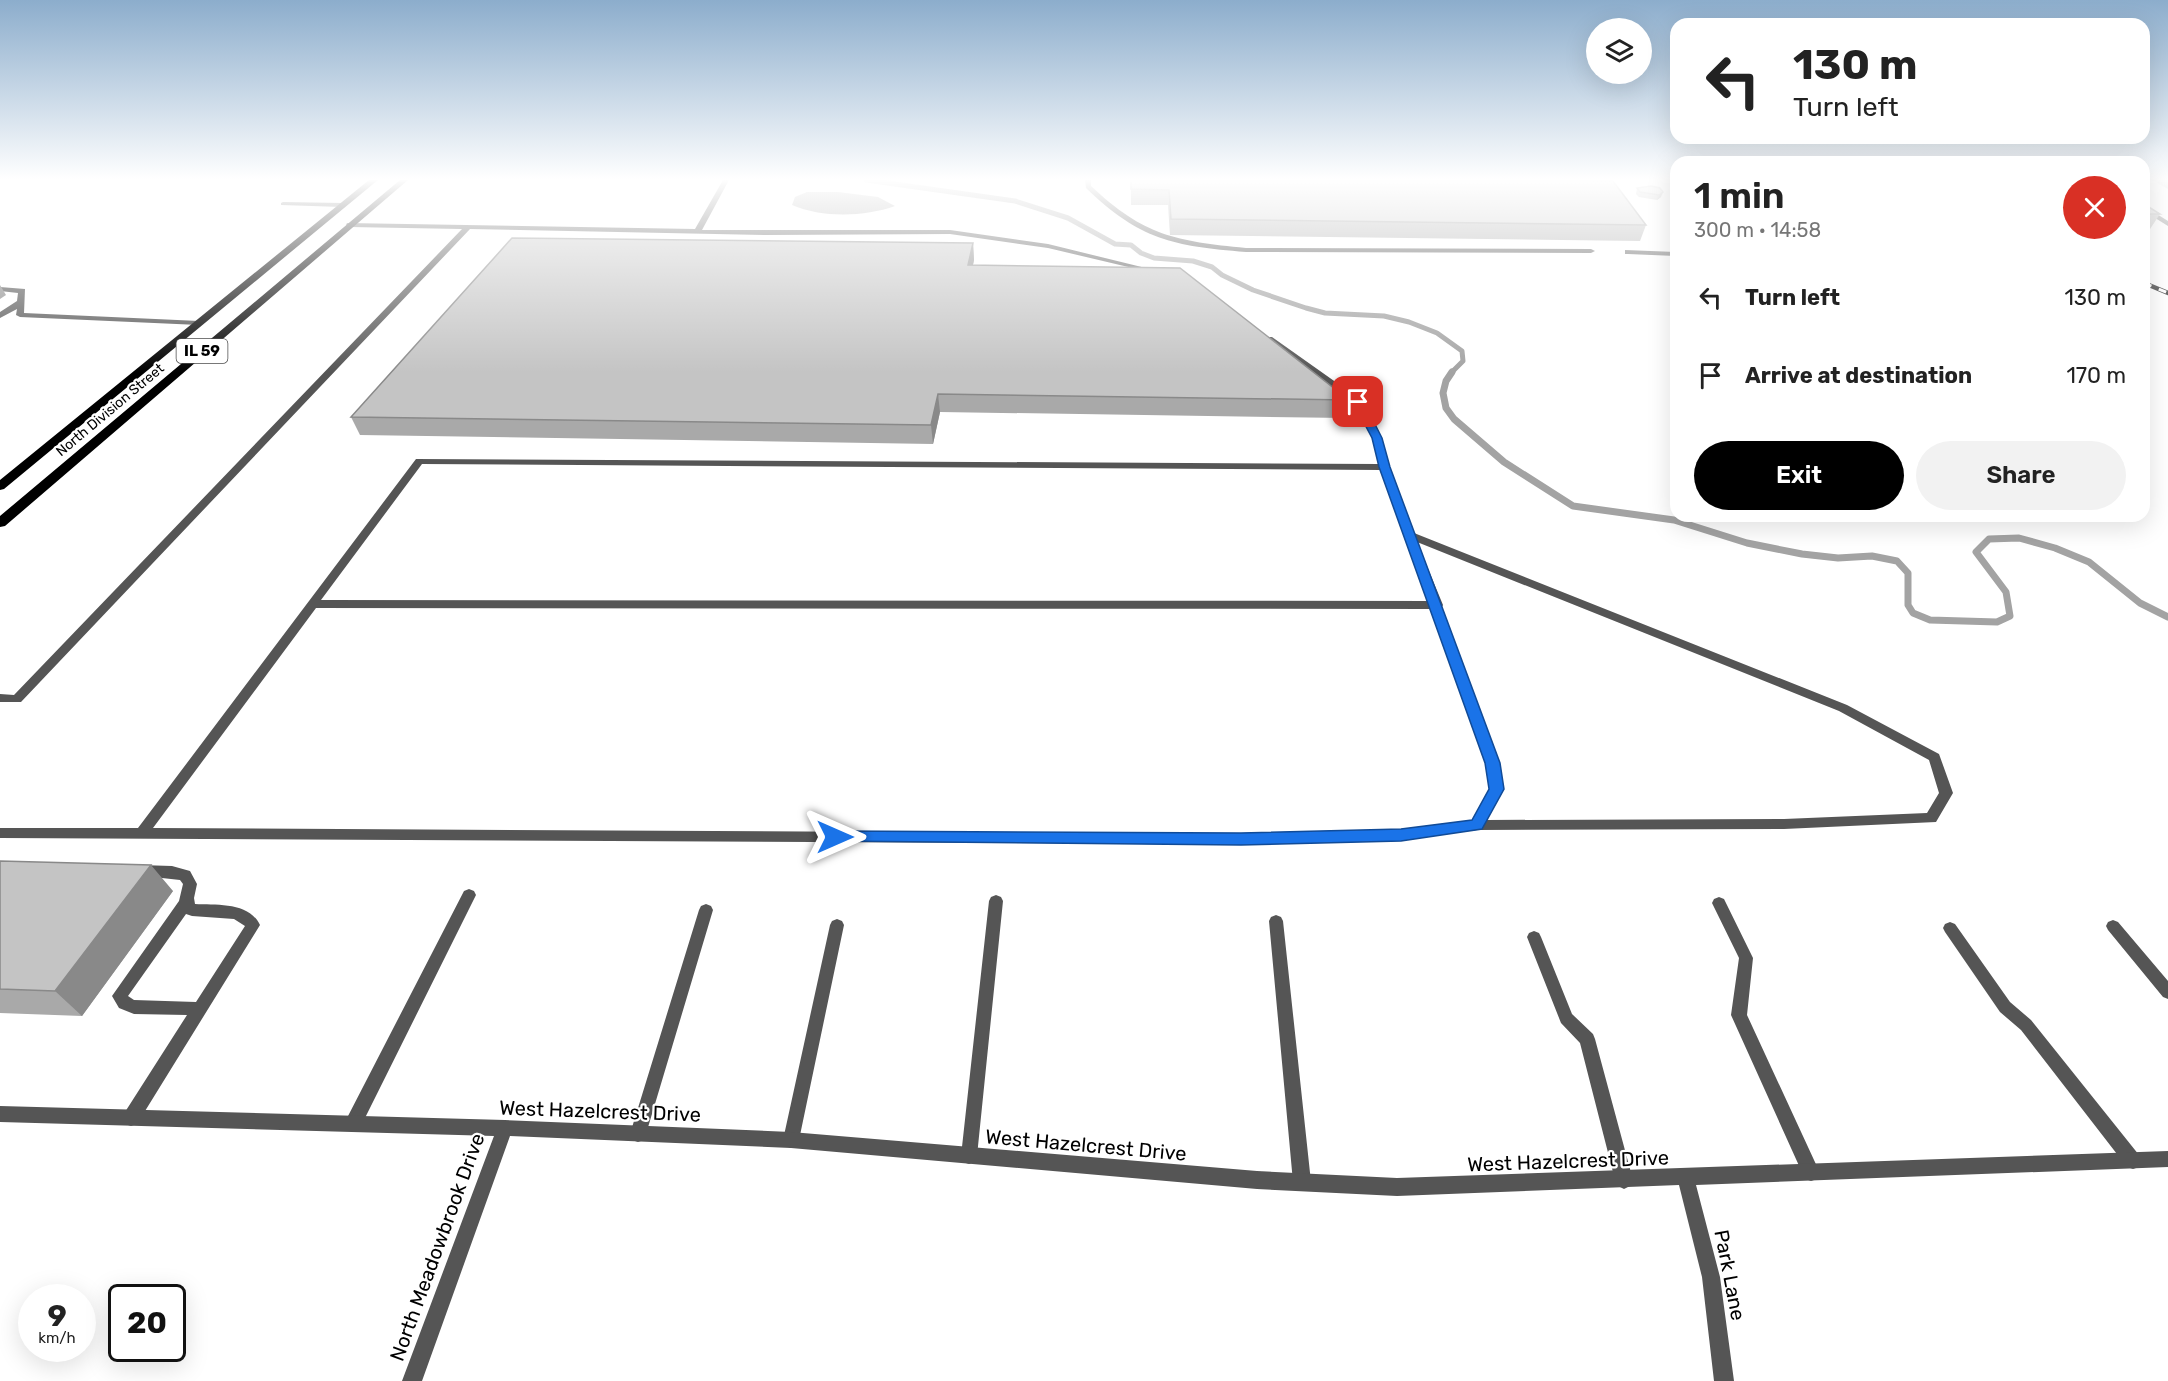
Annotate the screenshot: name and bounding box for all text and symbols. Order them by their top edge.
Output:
map controls [1586,18,1652,84]
button: layers [1586,18,1652,84]
text: 130 m [1793,40,1918,90]
icon: left [1694,42,1772,120]
text: Turn left [1793,91,1898,123]
text: 1 min [1694,174,1785,217]
button: close [2063,176,2126,239]
text: 300 m · 14:58 [1694,218,1821,242]
icon: left [1694,281,1727,314]
text: Turn left [1745,284,1840,311]
text: 130 m [2064,284,2126,311]
road number: IL 59 [176,339,228,363]
icon: arrive [1694,359,1727,392]
street label: North Division Street [53,360,168,460]
text: Arrive at destination [1745,362,1972,389]
text: 170 m [2066,362,2126,389]
pin [1332,376,1383,427]
icon: arrive [1341,385,1374,418]
button: Exit [1694,441,1904,510]
button: Share [1916,441,2126,510]
position arrow [803,805,867,869]
street label: West Hazelcrest Drive [499,1095,701,1127]
street label: West Hazelcrest Drive [984,1124,1188,1166]
street label: North Meadowbrook Drive [385,1130,489,1364]
street label: West Hazelcrest Drive [1467,1145,1669,1177]
street label: Park Lane [1709,1228,1751,1322]
speed limit sign: 20 [108,1284,186,1362]
text: 9 [47,1298,67,1334]
text: km/h [38,1329,76,1347]

